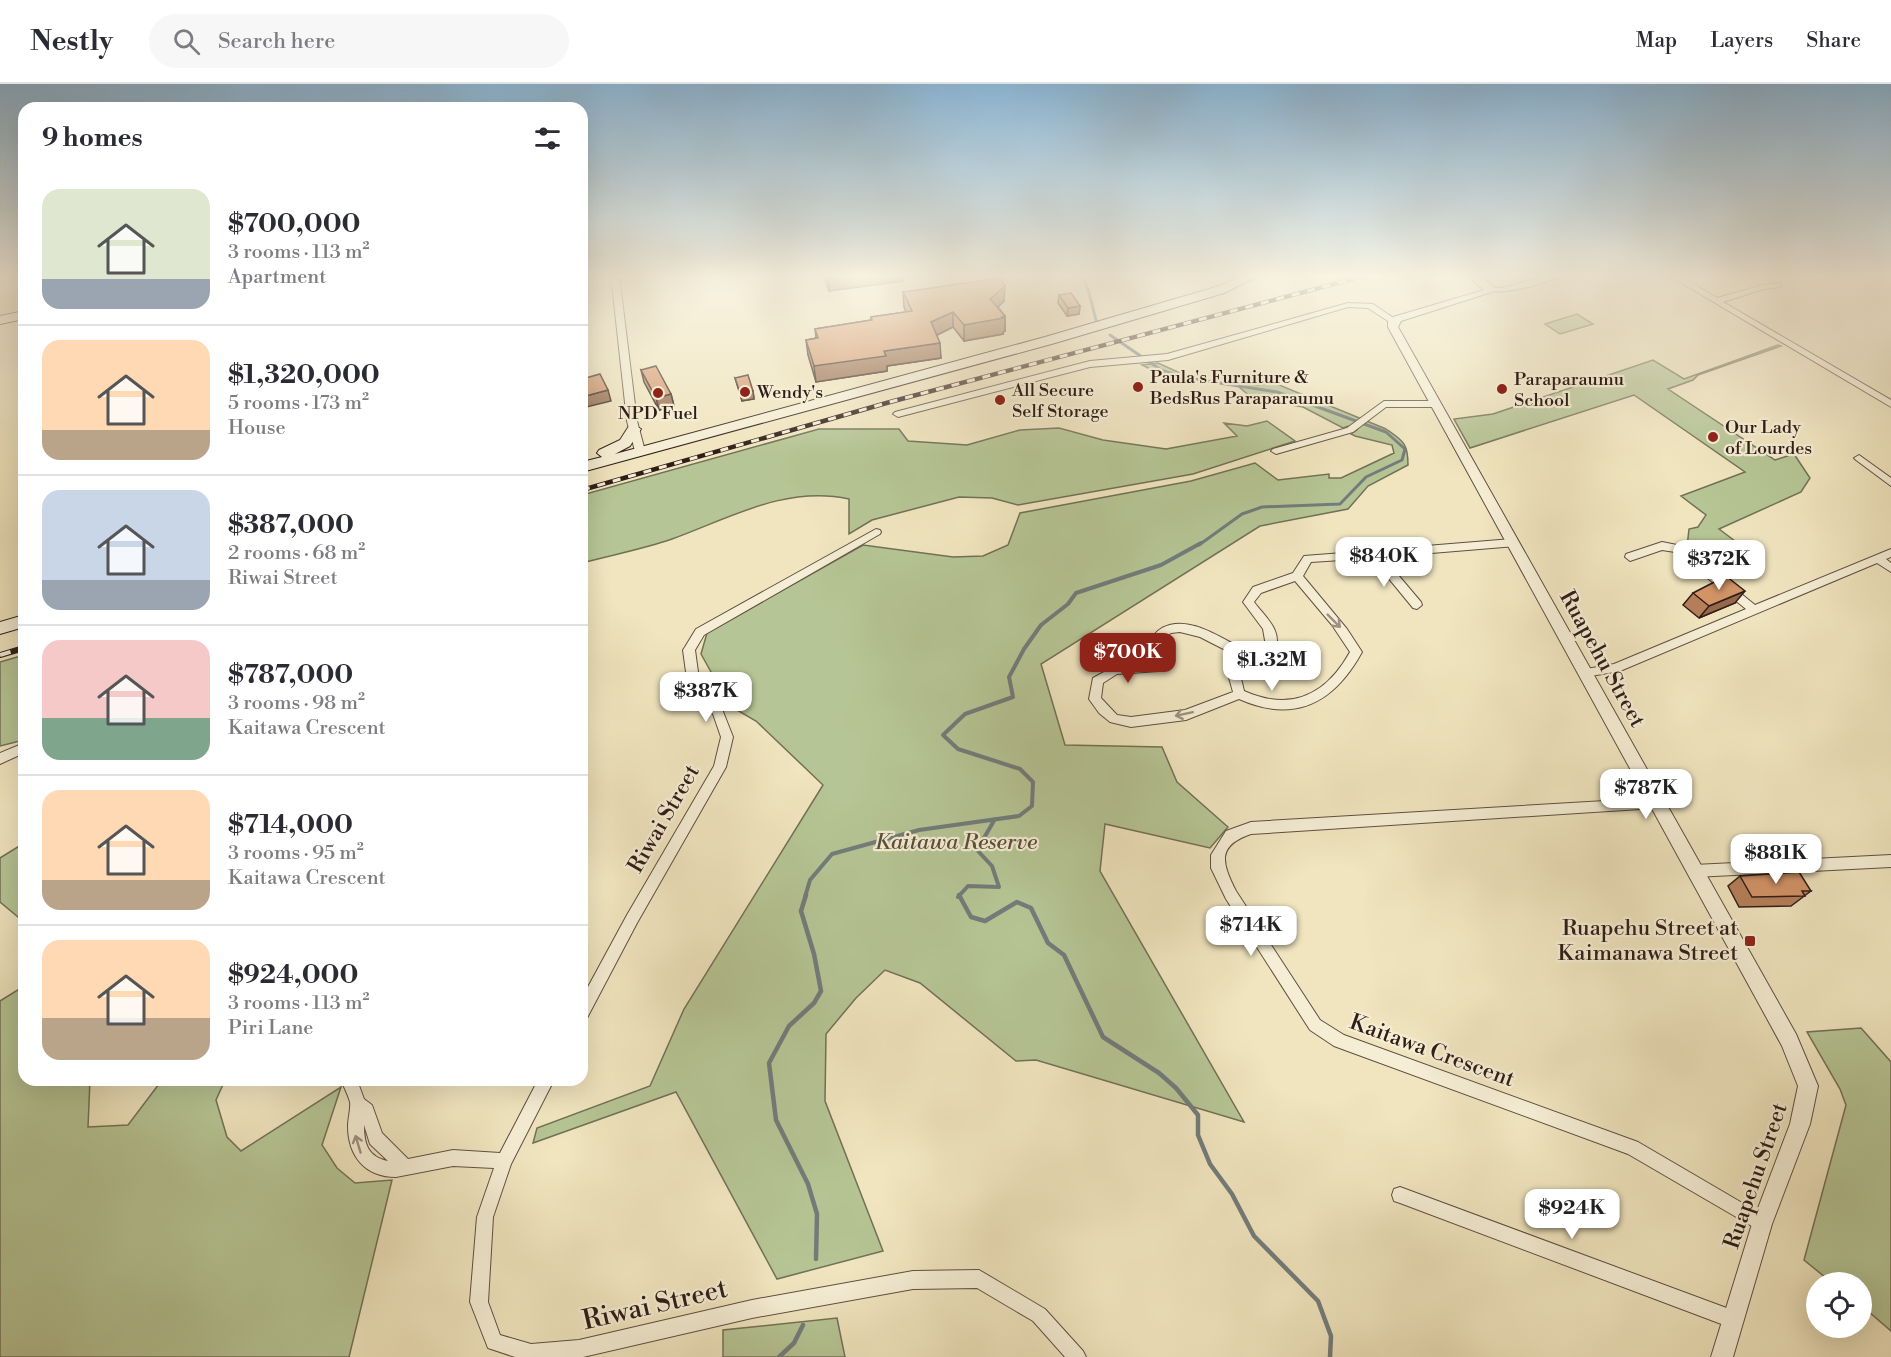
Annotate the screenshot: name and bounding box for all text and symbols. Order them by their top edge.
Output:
search box [149,14,569,68]
text: Nestly [30,24,113,59]
icon: search [170,25,203,58]
text: Search here [218,28,335,55]
text: Map [1636,28,1677,54]
text: Layers [1710,28,1773,54]
text: Share [1806,28,1861,54]
text: 9 homes [42,122,143,154]
icon: filters [531,122,564,155]
text: $700,000 [228,208,360,240]
icon: home [90,213,162,285]
text: 3 rooms · 113 m² [228,240,369,265]
text: Apartment [228,265,326,290]
text: $1,320,000 [228,359,380,391]
icon: home [90,364,162,436]
place label: Paula's Furniture & BedsRus Paraparaumu [1149,366,1335,410]
place label: Paraparaumu School [1514,368,1625,412]
place label: All Secure Self Storage [1011,379,1109,423]
marker: Paula's Furniture & BedsRus Paraparaumu [1131,380,1145,394]
place label: Wendy's [756,381,823,404]
marker: Paraparaumu School [1495,382,1509,396]
marker: Wendy's [738,385,752,399]
marker: NPD Fuel [651,386,665,400]
text: 5 rooms · 173 m² [228,391,369,416]
marker: All Secure Self Storage [993,393,1007,407]
place label: NPD Fuel [618,402,699,425]
text: House [228,416,286,441]
place label: Our Lady of Lourdes [1725,416,1812,460]
marker: Our Lady of Lourdes [1706,430,1720,444]
text: $387,000 [228,509,354,541]
icon: home [90,514,162,586]
pin: $840K [1342,537,1426,588]
pin: $372K [1677,540,1761,591]
text: 2 rooms · 68 m² [228,541,365,566]
text: $840K [1349,544,1419,569]
text: $372K [1687,547,1751,572]
text: Riwai Street [228,566,337,591]
street label: Ruapehu Street [1553,586,1651,732]
one-way arrow [1327,613,1342,628]
pin: $700K [1086,633,1170,684]
text: $700K [1094,640,1162,665]
pin: $1.32M [1223,641,1321,692]
text: $1.32M [1237,648,1307,673]
text: $787,000 [228,659,353,691]
icon: home [90,664,162,736]
pin: $387K [664,672,748,723]
text: $387K [674,679,738,704]
text: 3 rooms · 98 m² [228,691,365,716]
one-way arrow [1175,708,1194,720]
text: Kaitawa Crescent [228,716,386,741]
street label: Riwai Street [622,760,706,878]
pin: $787K [1604,769,1688,820]
text: $787K [1614,776,1678,801]
text: $714,000 [228,809,353,841]
icon: home [90,814,162,886]
park label: Kaitawa Reserve [875,829,1037,856]
pin: $881K [1734,834,1818,885]
text: 3 rooms · 95 m² [228,841,364,866]
text: $881K [1745,841,1807,866]
text: Kaitawa Crescent [228,866,386,891]
pin: $714K [1209,906,1293,957]
text: $714K [1220,913,1282,938]
place label: Ruapehu Street at Kaimanawa Street [1557,915,1738,967]
marker: Ruapehu Street at Kaimanawa Street [1743,934,1757,948]
text: $924,000 [228,959,358,991]
icon: home [90,964,162,1036]
text: 3 rooms · 113 m² [228,991,369,1016]
street label: Kaitawa Crescent [1346,1009,1518,1093]
text: Piri Lane [228,1016,313,1041]
street label: Ruapehu Street [1718,1099,1794,1253]
one-way arrow [352,1135,363,1154]
pin: $924K [1530,1189,1614,1240]
text: $924K [1539,1196,1605,1221]
street label: Riwai Street [579,1272,731,1338]
map controls [1806,1272,1872,1338]
button: locate [1806,1272,1872,1338]

